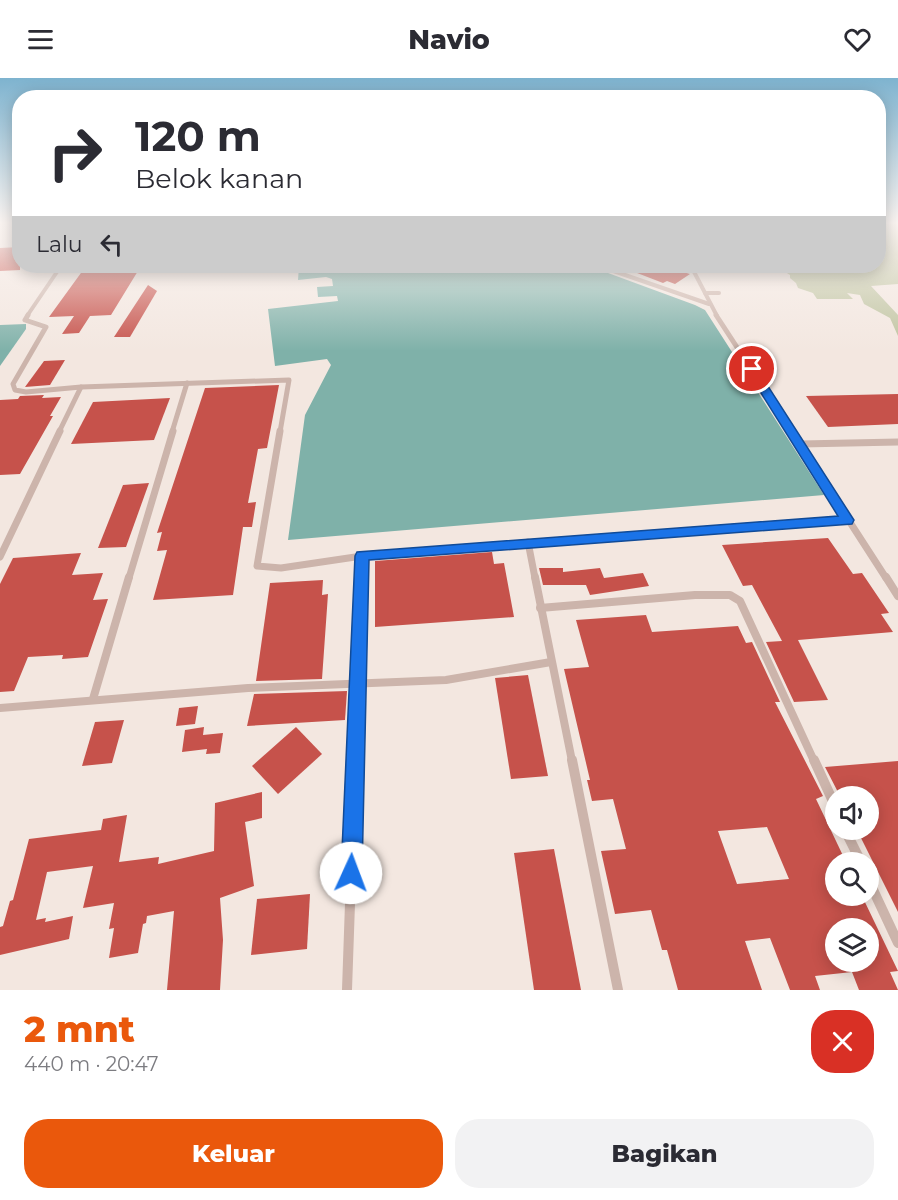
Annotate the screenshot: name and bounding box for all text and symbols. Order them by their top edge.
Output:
icon: menu [24,23,57,56]
text: Navio [408,23,490,56]
icon: heart [841,23,874,56]
text: 120 m [135,110,261,162]
icon: right [36,114,114,192]
text: Belok kanan [135,162,303,195]
icon: left [95,228,128,261]
text: Lalu [36,231,83,258]
pin [726,343,777,394]
icon: arrive [735,352,768,385]
map controls [825,786,879,972]
button: sound [825,786,879,840]
position arrow [319,841,383,905]
button: search [825,852,879,906]
button: layers [825,918,879,972]
text: 2 mnt [24,1007,135,1051]
button: close [811,1010,874,1073]
text: 440 m · 20:47 [24,1052,158,1076]
button: Keluar [24,1119,443,1188]
button: Bagikan [455,1119,874,1188]

